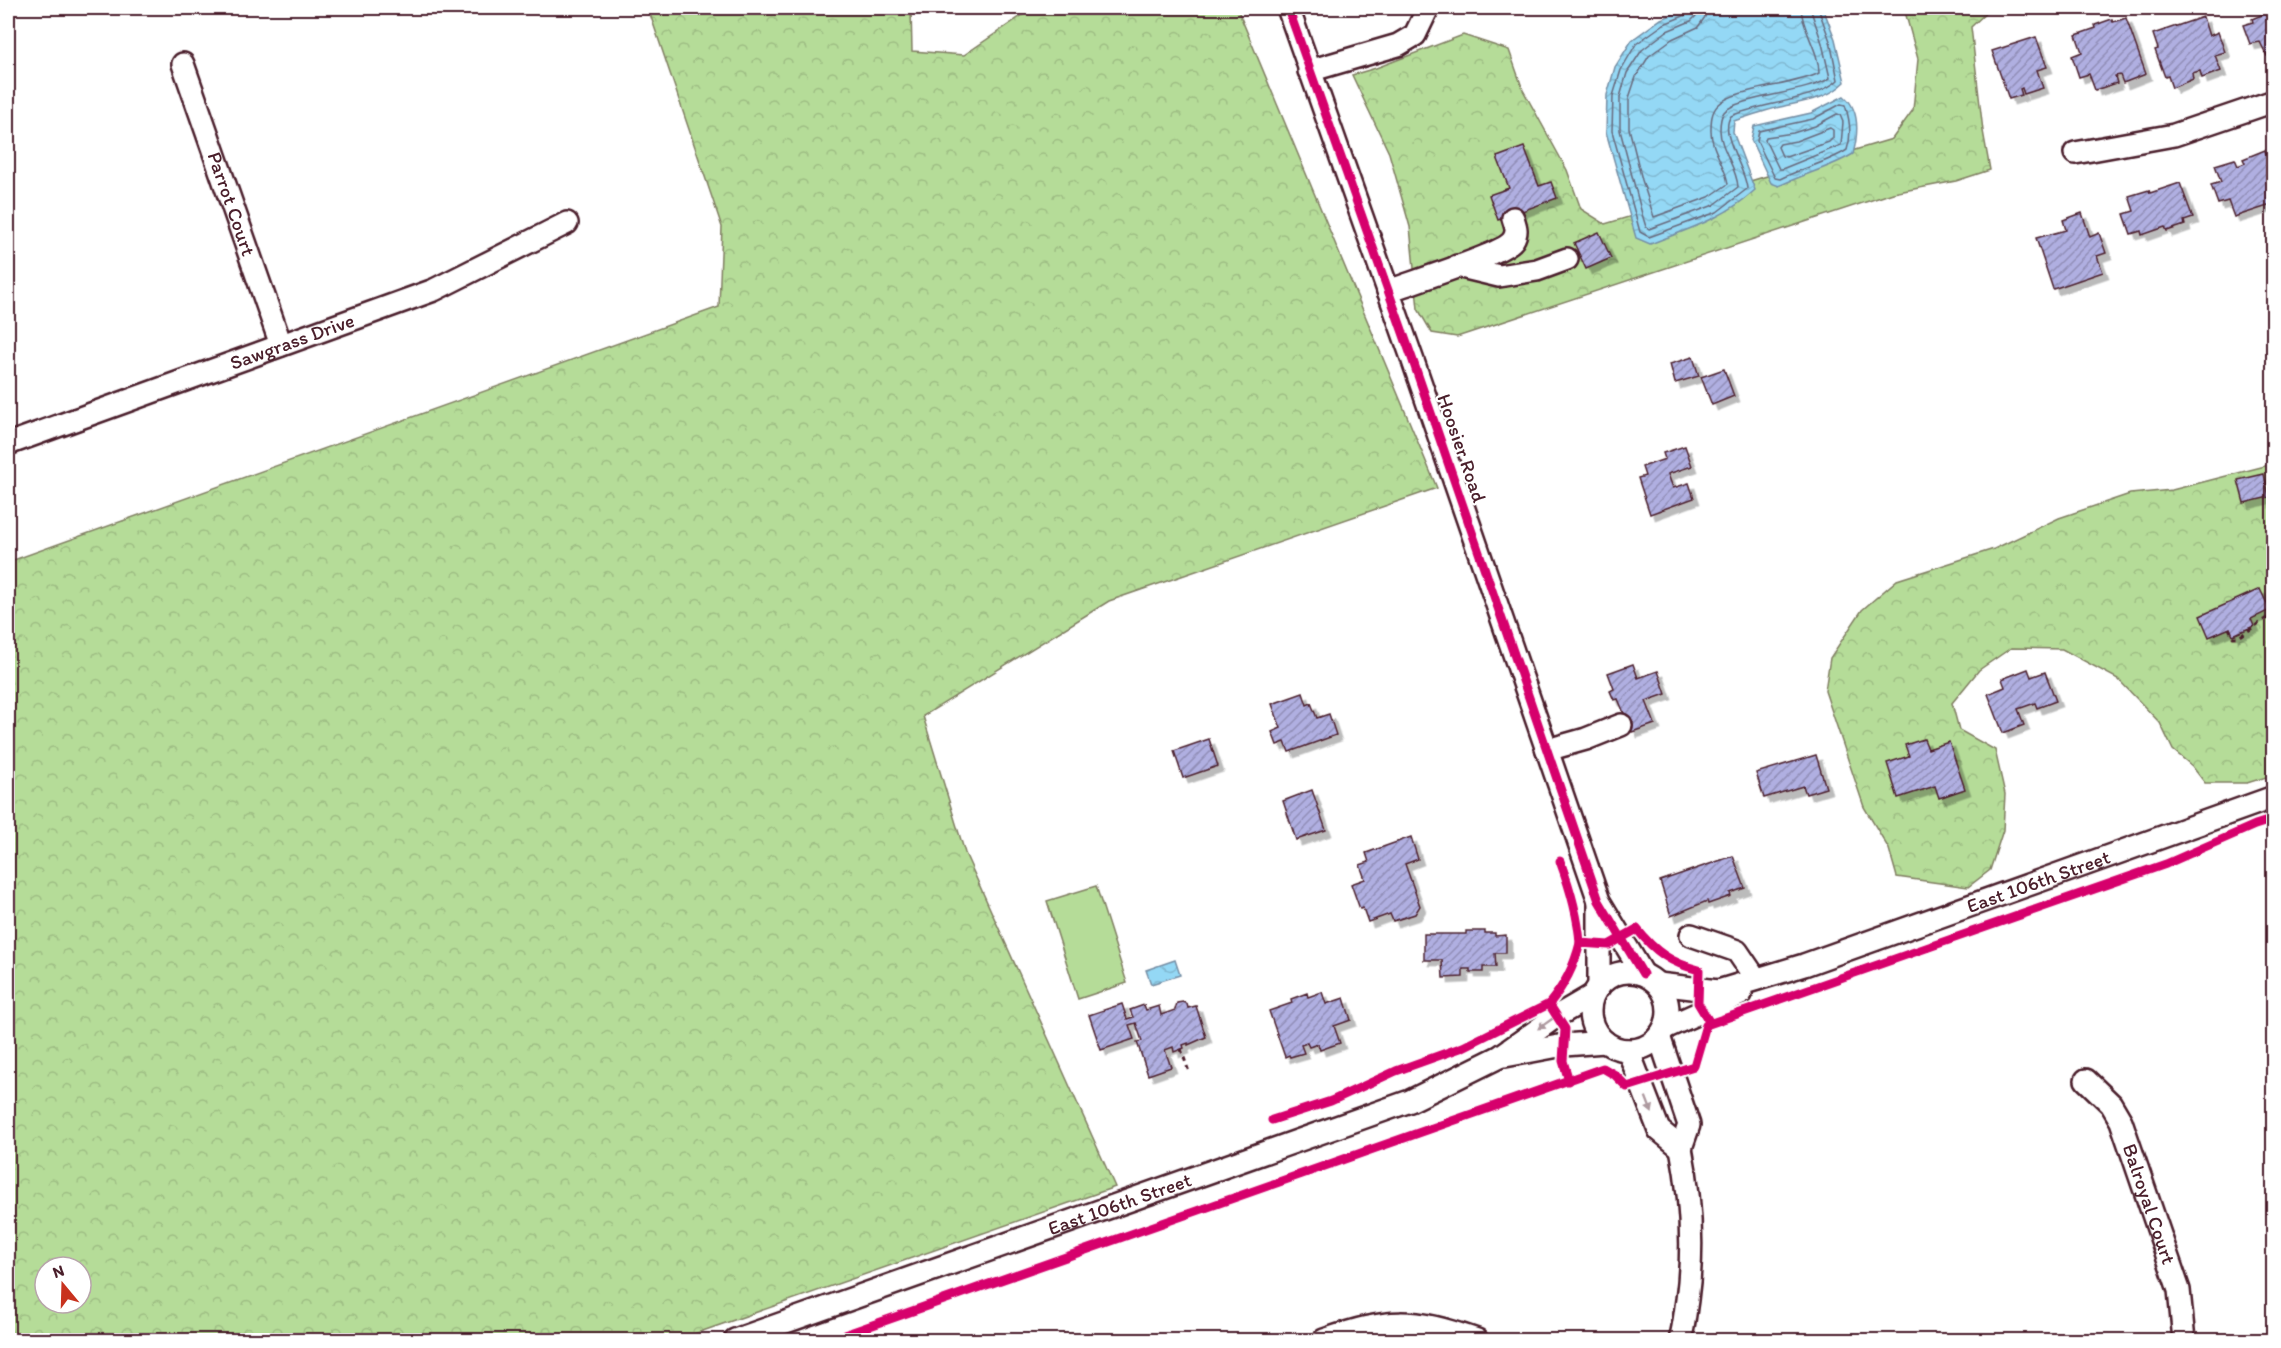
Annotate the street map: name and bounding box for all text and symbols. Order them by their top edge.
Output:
street label: Parrot Court [203,149,261,259]
street label: Sawgrass Drive [226,308,358,375]
street label: Hoosier Road [1432,391,1492,506]
street label: East 106th Street [1963,845,2113,918]
one-way arrow [1537,1018,1553,1029]
one-way arrow [1645,1096,1654,1114]
street label: Balroyal Court [2118,1140,2181,1267]
street label: East 106th Street [1045,1167,1195,1240]
north arrow [33,1255,93,1315]
text: N [50,1261,66,1282]

